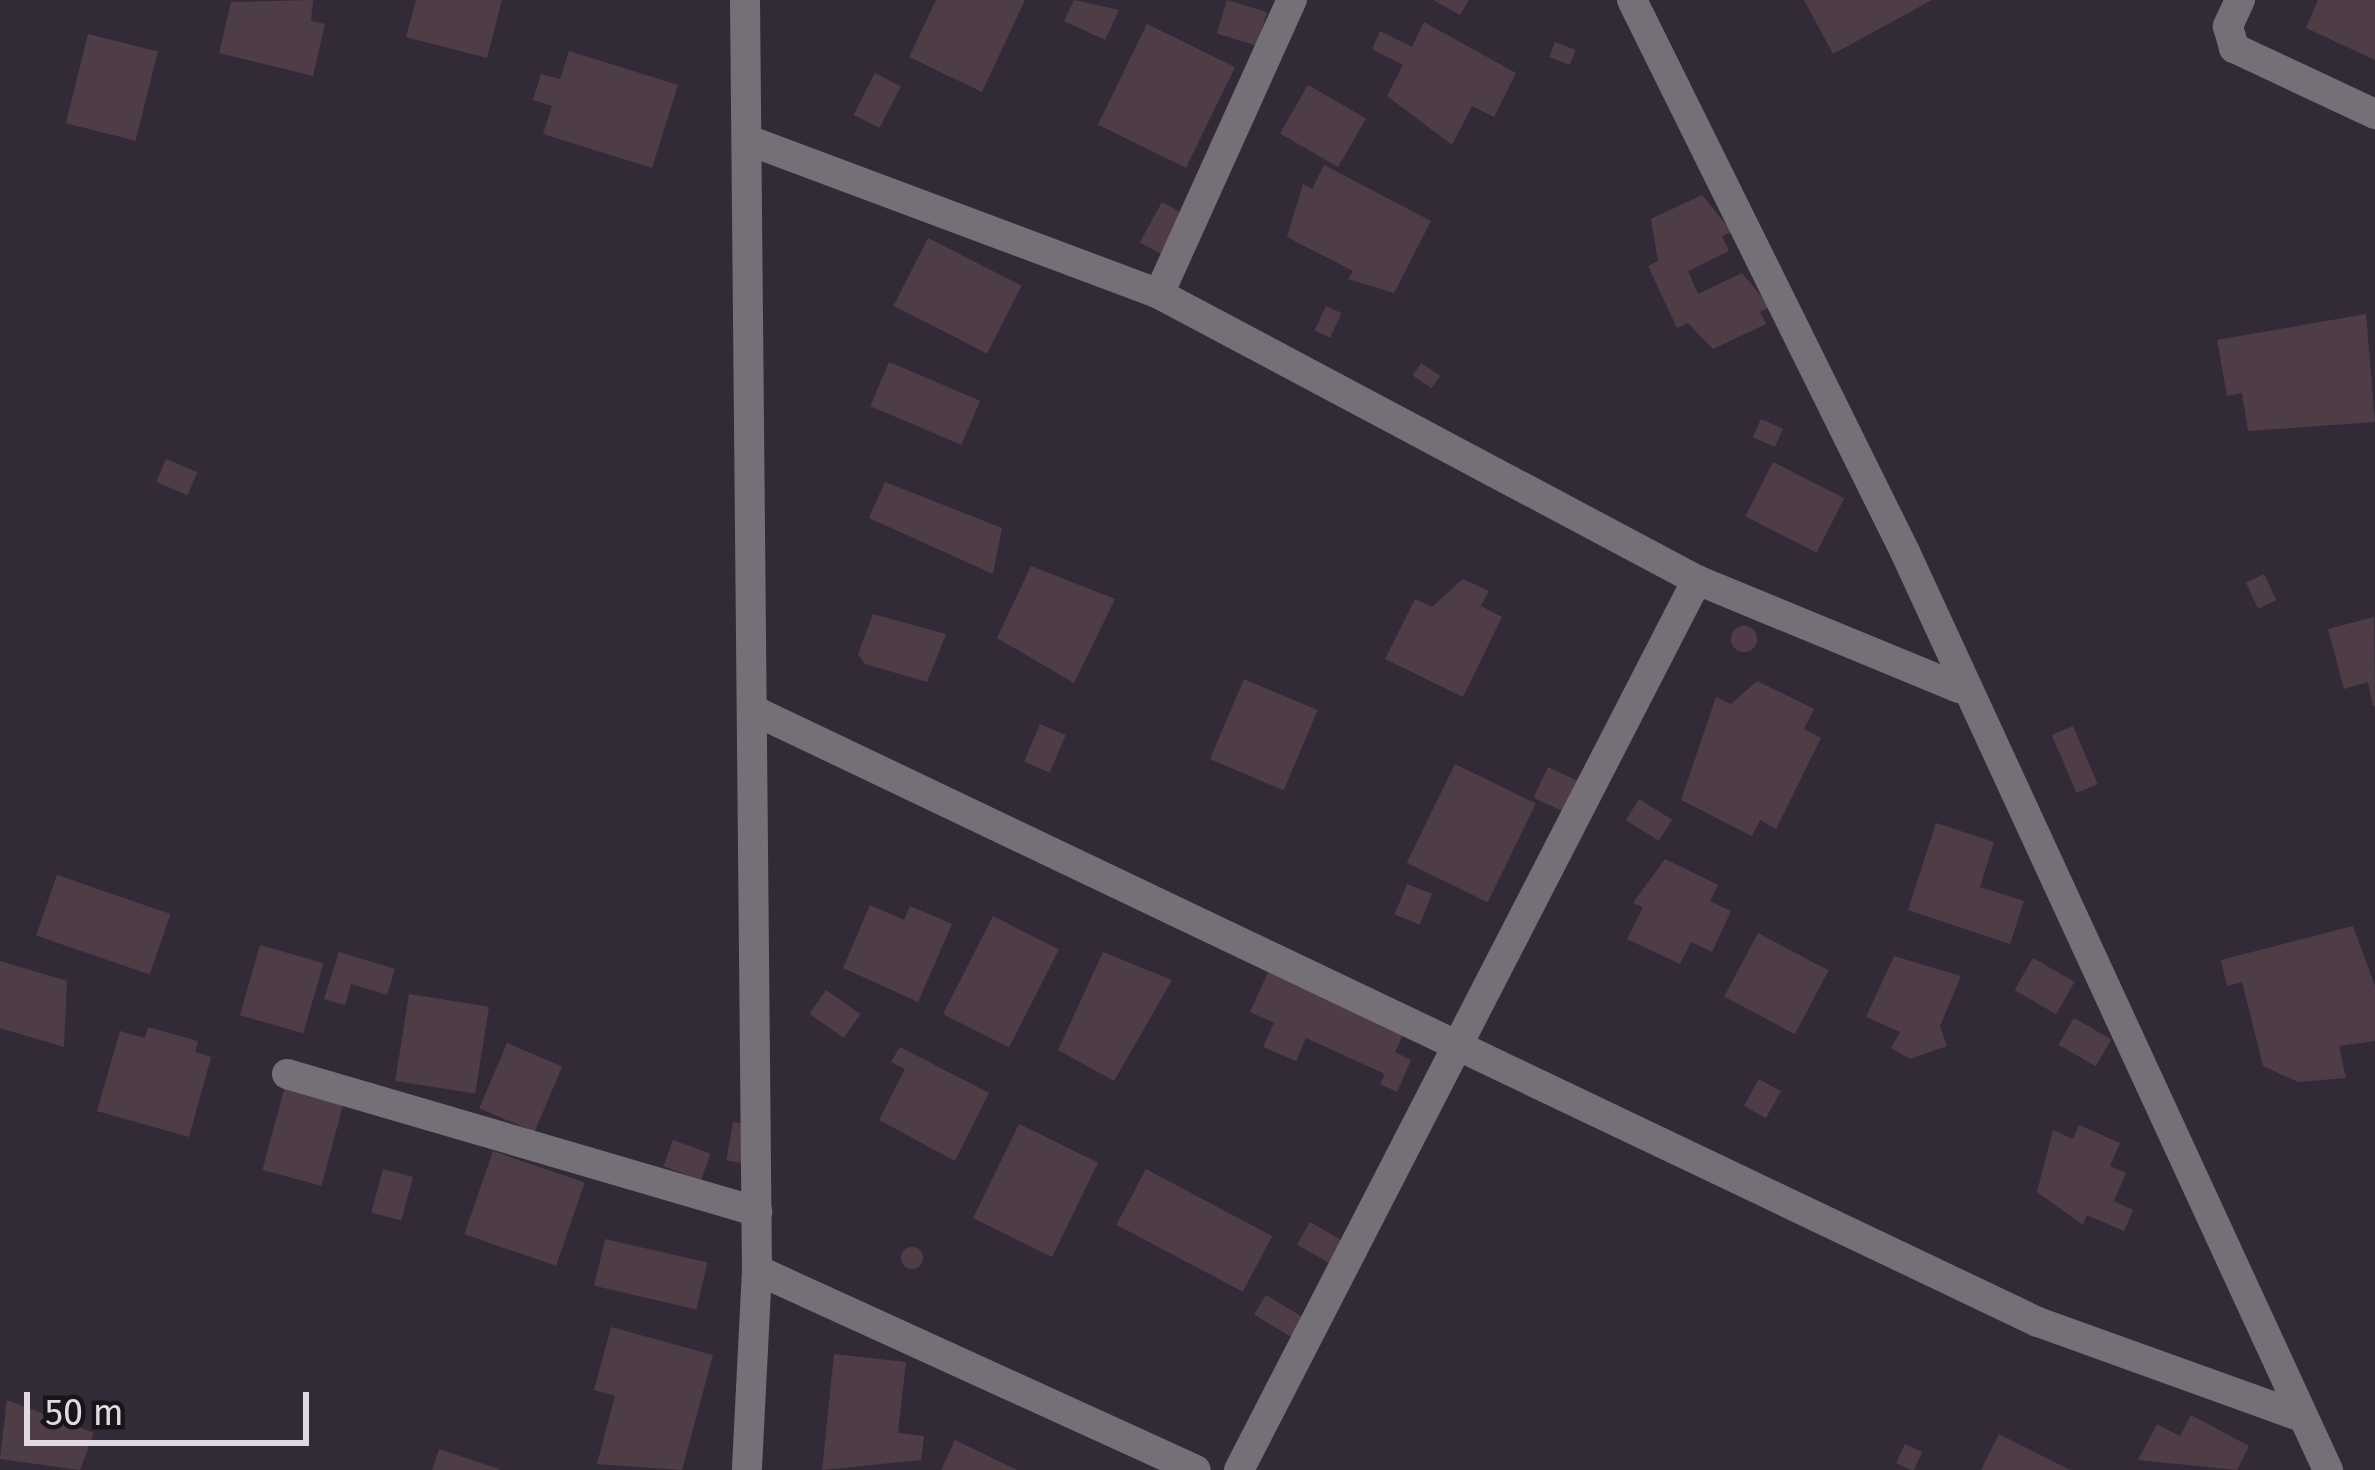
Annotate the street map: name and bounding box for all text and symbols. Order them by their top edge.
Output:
scale bar [30,1368,315,1442]
text: 50 m [45,1391,124,1435]

